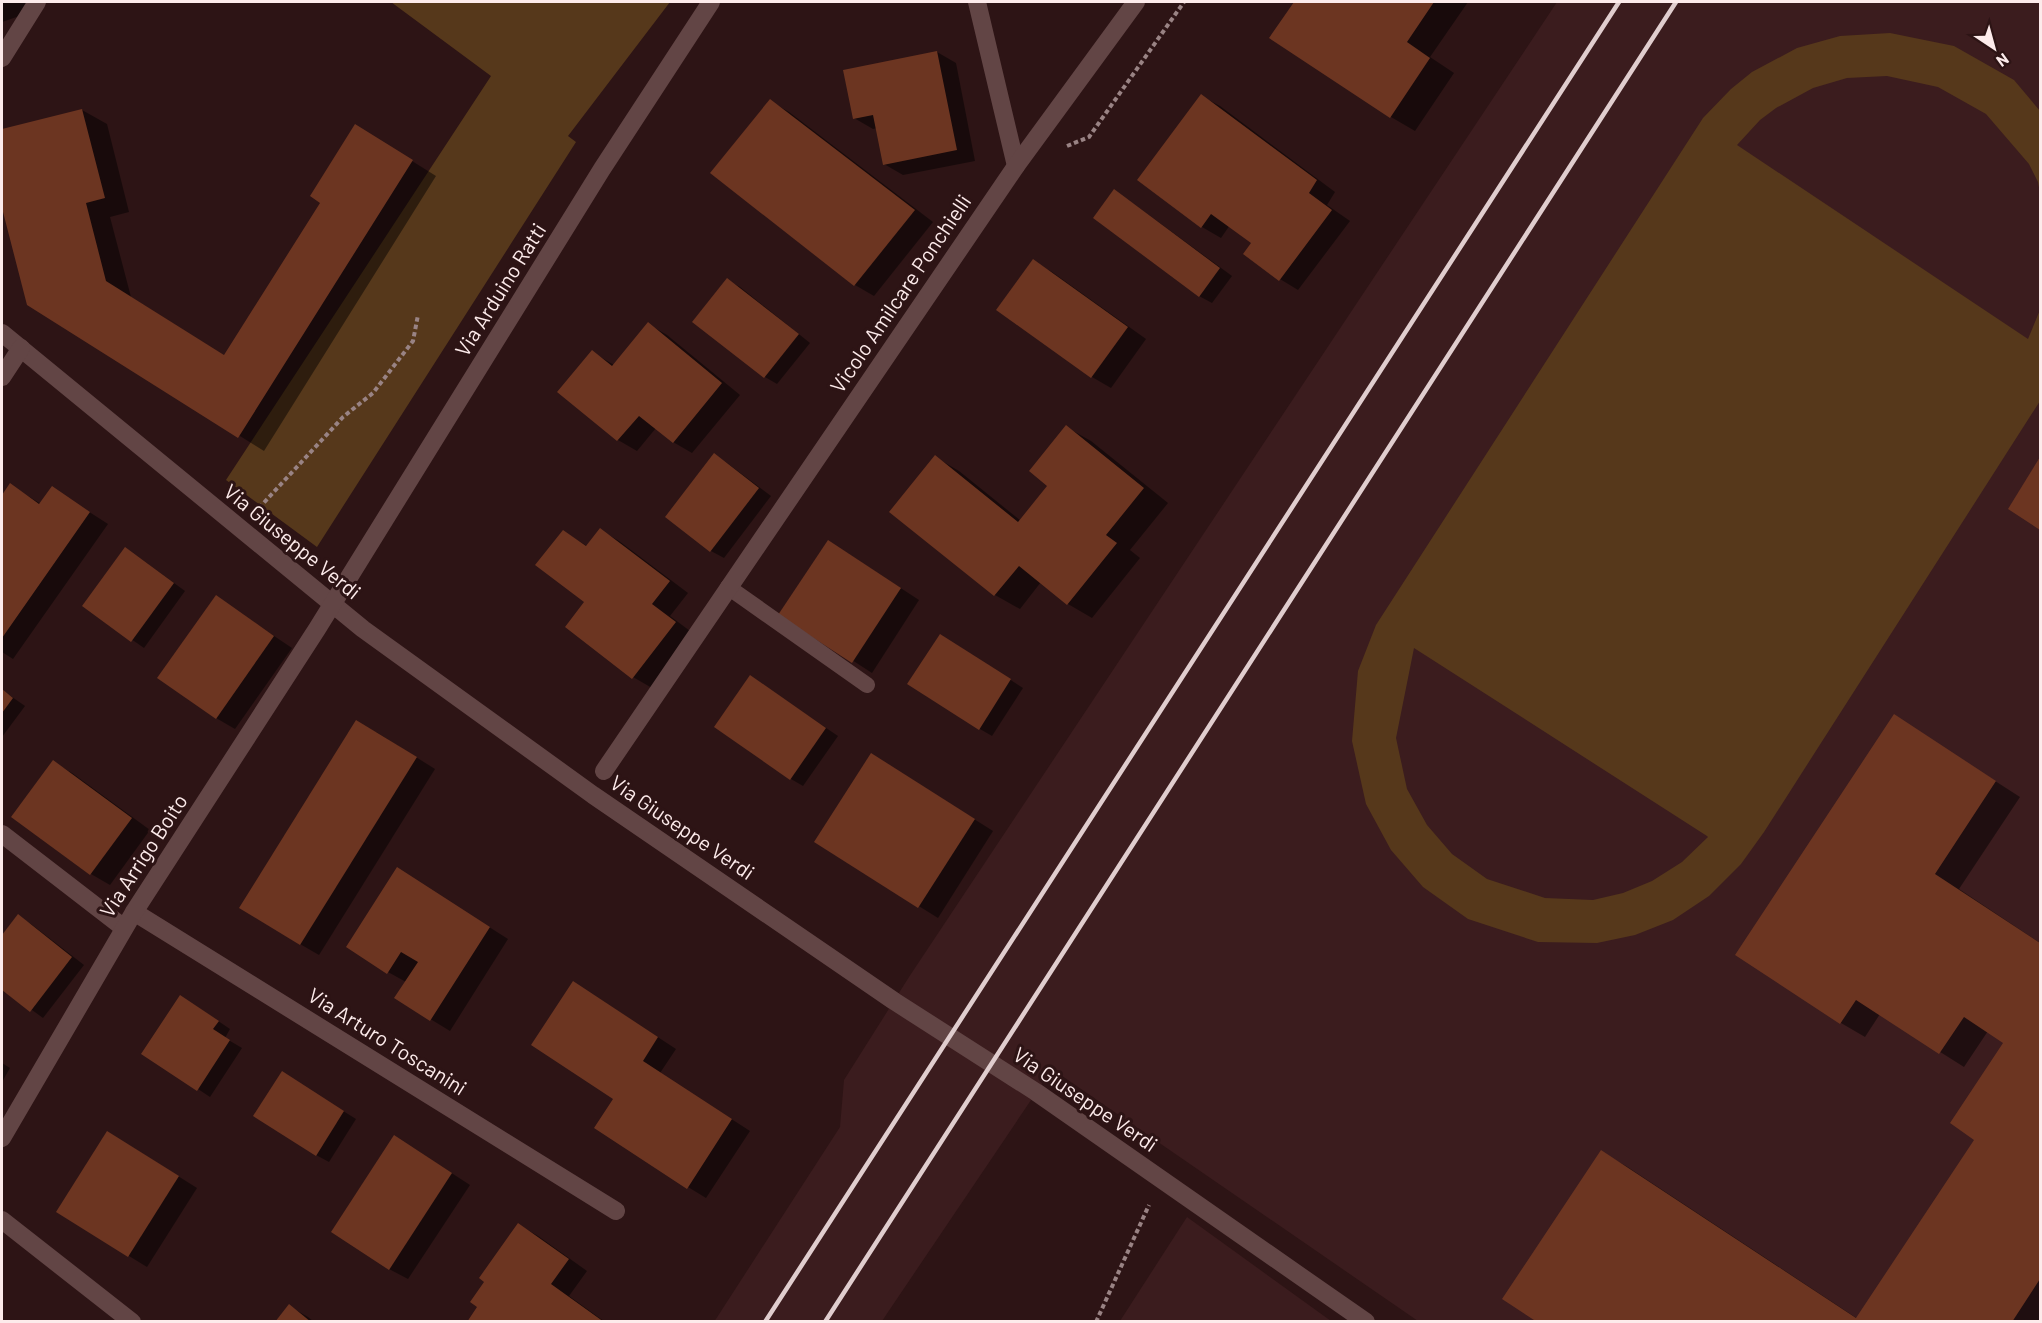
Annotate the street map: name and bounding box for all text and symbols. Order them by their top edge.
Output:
north arrow [1964,18,2024,78]
text: N [1993,50,2013,71]
street label: Vicolo Amilcare Ponchielli [824,189,976,397]
street label: Via Arduino Ratti [449,218,551,360]
street label: Via Giuseppe Verdi [219,478,366,604]
street label: Via Giuseppe Verdi [606,769,760,884]
street label: Via Arrigo Boito [94,789,192,921]
street label: Via Arturo Toscanini [304,982,472,1100]
street label: Via Giuseppe Verdi [1009,1041,1163,1156]

